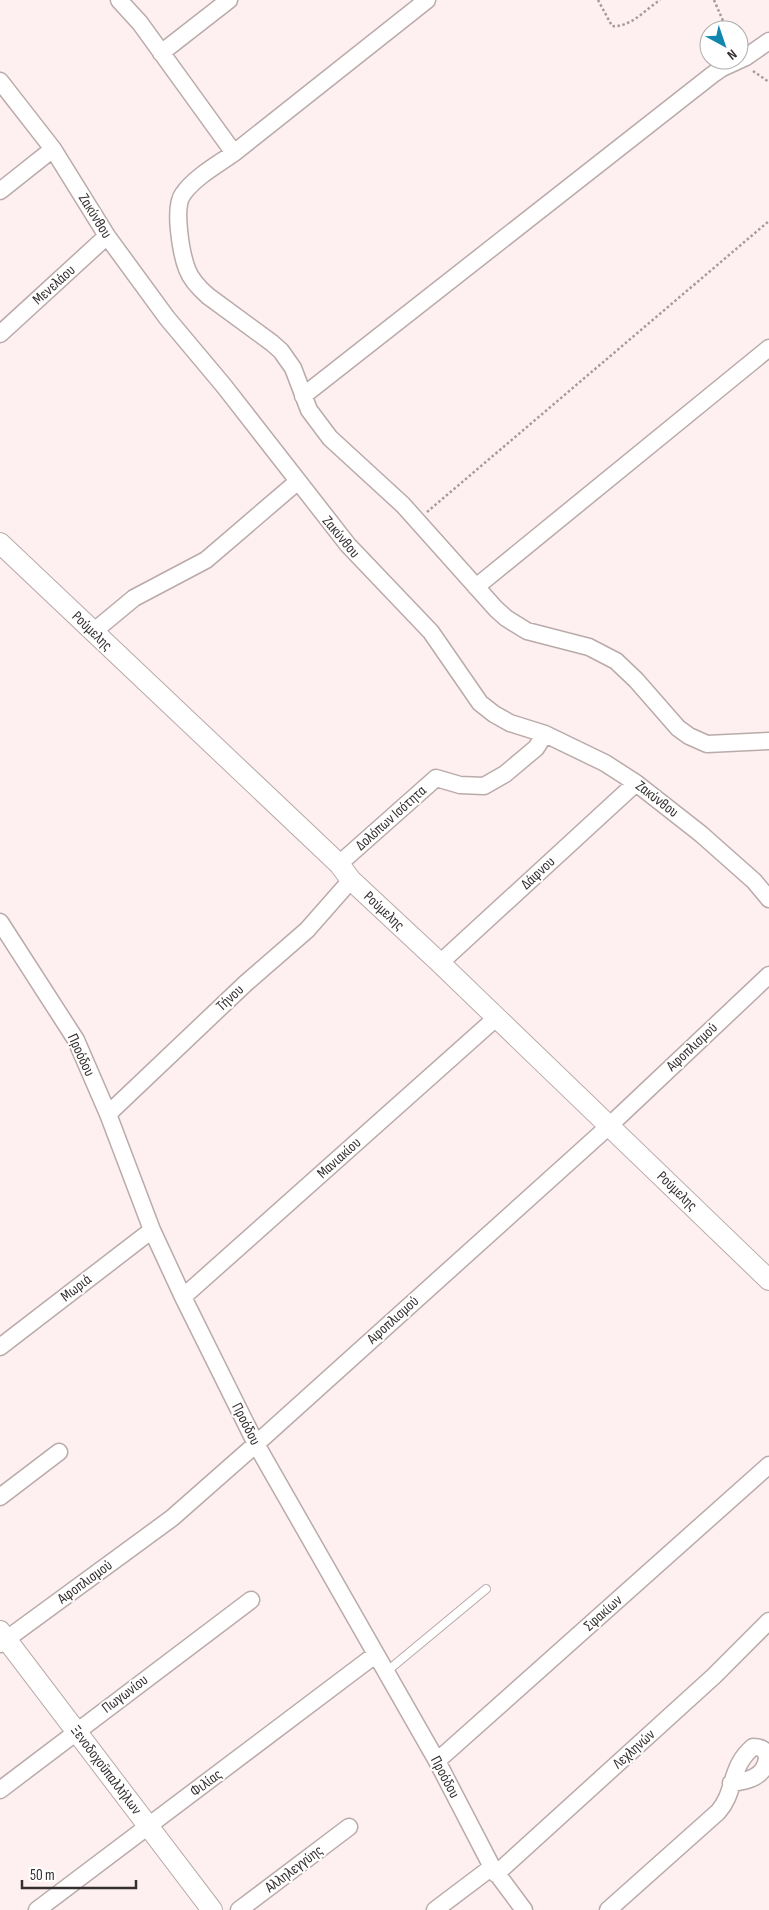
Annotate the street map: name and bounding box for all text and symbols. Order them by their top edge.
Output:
north arrow [699,20,749,70]
text: N [724,46,740,63]
street label: Ζακύνθου [74,190,116,242]
street label: Μενελάου [29,261,79,309]
street label: Ζακύνθου [318,512,364,562]
street label: Ρούμελης [68,607,116,655]
street label: Ζακύνθου [632,776,682,822]
street label: Δολόπων Ισότητα [352,781,431,855]
street label: Δάφνου [517,852,559,894]
street label: Ρούμελης [360,887,409,935]
street label: Τήνου [212,981,248,1015]
street label: Αφοπλισμού [662,1019,722,1076]
street label: Προόδου [63,1031,99,1079]
street label: Μανιακίου [313,1133,365,1183]
street label: Ρούμελης [653,1167,701,1215]
street label: Μωριά [57,1270,96,1306]
street label: Αφοπλισμού [362,1292,423,1349]
street label: Προόδου [227,1400,265,1448]
street label: Αφοπλισμού [53,1556,116,1609]
street label: Σφακίων [580,1591,626,1635]
street label: Πωγωνίου [98,1670,152,1718]
street label: Ξενοδοχοϋπαλλήλων [66,1722,146,1818]
street label: Λεχληνών [608,1725,659,1774]
street label: Προόδου [426,1753,464,1801]
street label: Φιλίας [186,1765,226,1801]
street label: Αλληλεγγύης [261,1841,327,1897]
scale bar [22,1858,136,1890]
text: 50 m [30,1866,55,1885]

